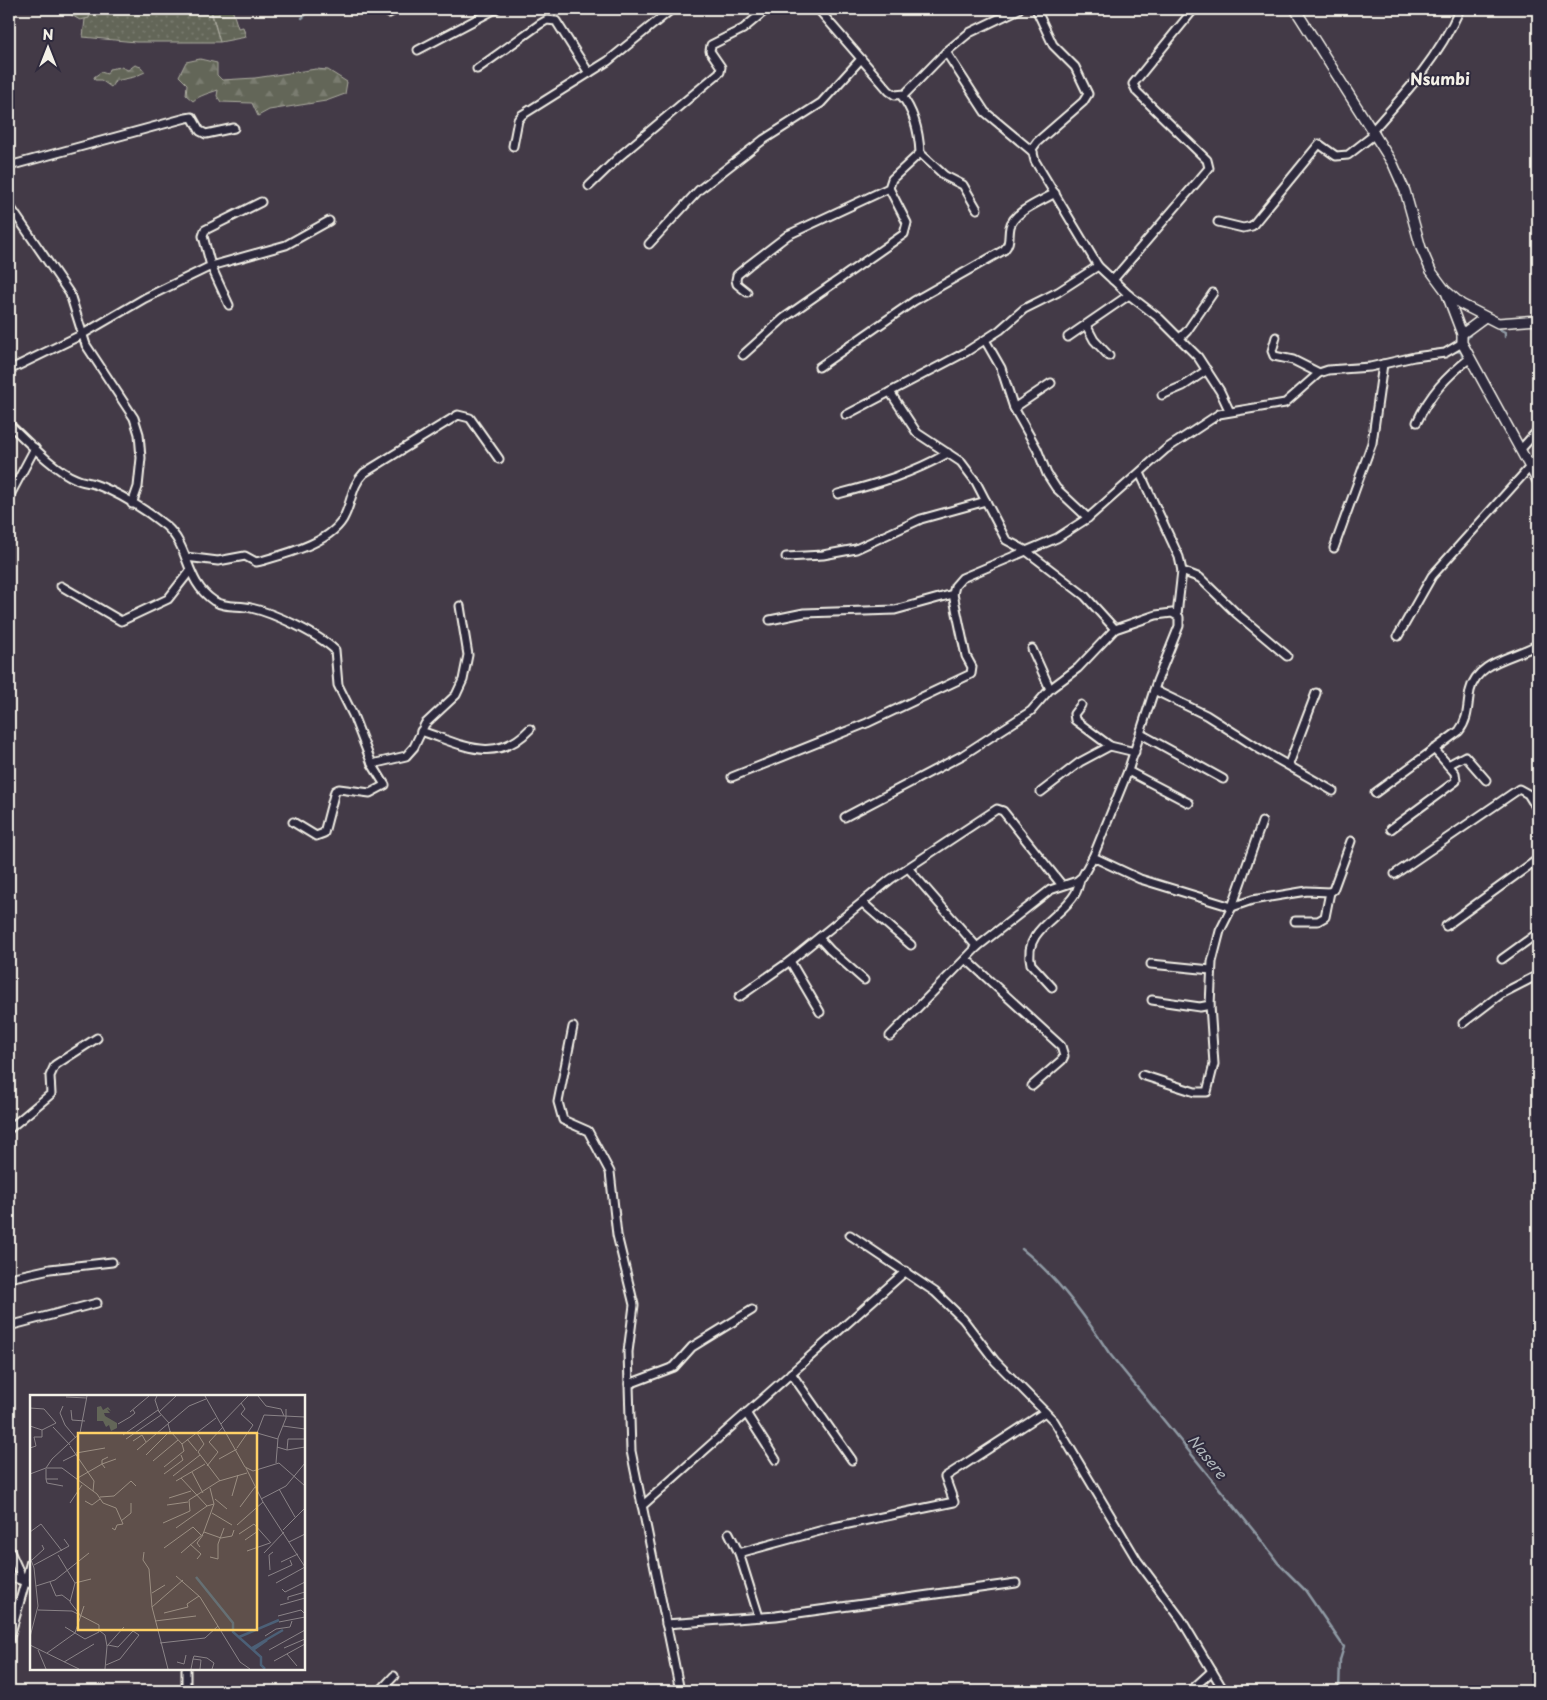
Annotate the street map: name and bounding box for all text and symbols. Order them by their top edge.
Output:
north arrow [22,22,72,72]
text: N [42,24,54,45]
district label: Nsumbi [1410,66,1470,90]
inset map [30,1395,305,1670]
water label: Nasere [1183,1429,1234,1484]

